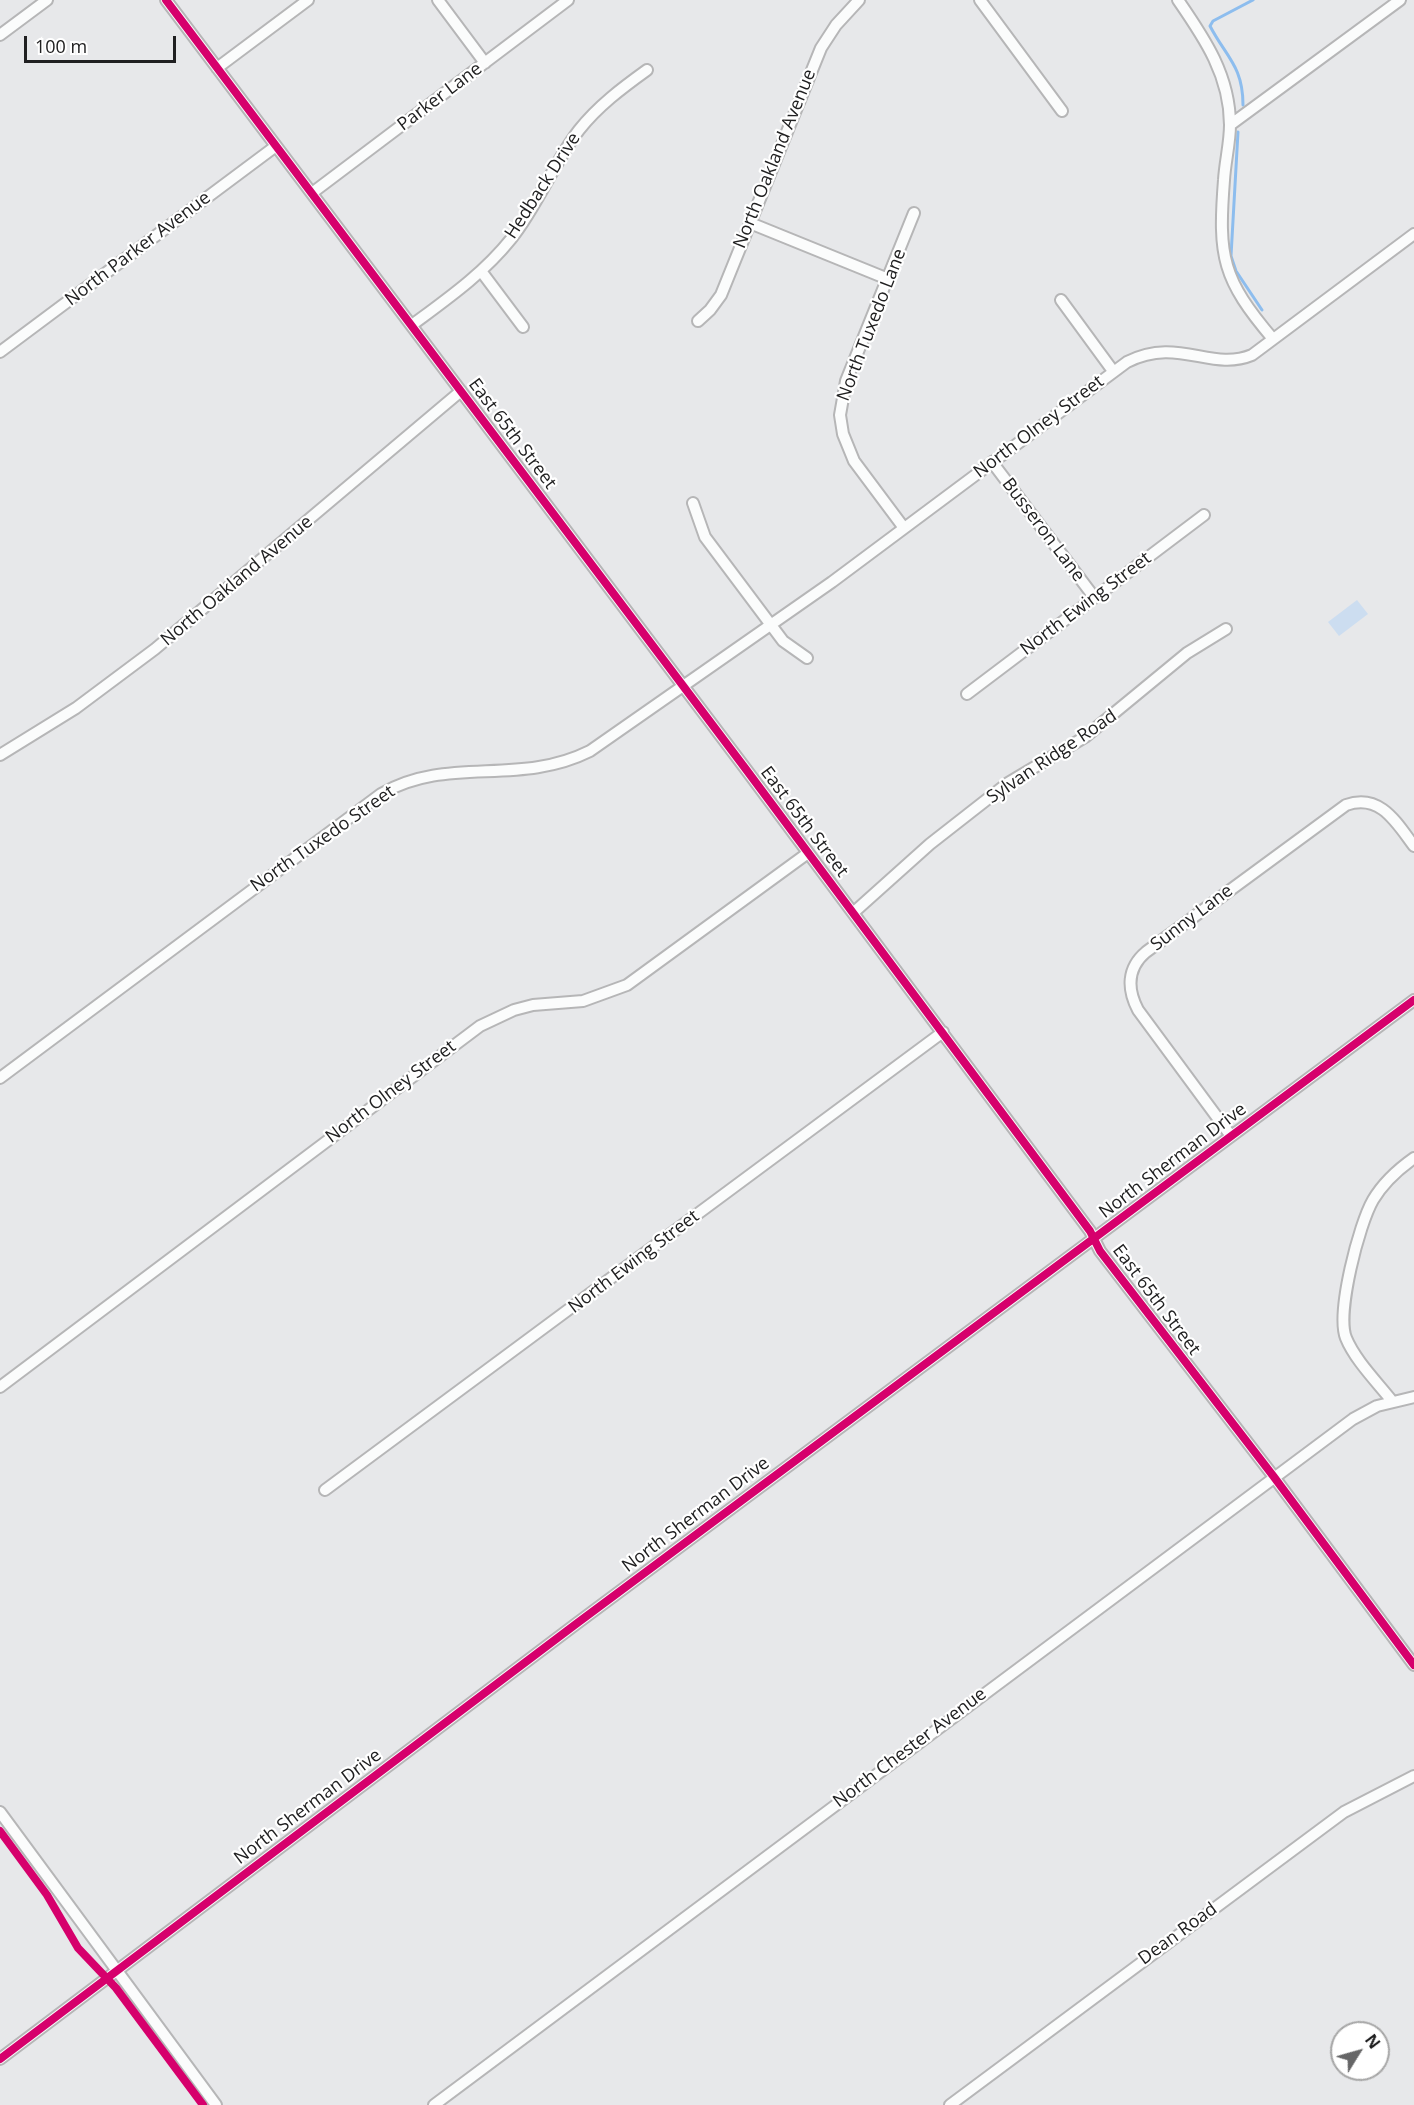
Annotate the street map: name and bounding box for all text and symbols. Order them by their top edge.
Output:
scale bar [27,24,178,62]
text: 100 m [35,34,87,58]
street label: Parker Lane [393,58,487,136]
street label: North Oakland Avenue [729,66,821,252]
street label: Hedback Drive [501,129,585,243]
street label: North Parker Avenue [61,187,215,311]
street label: North Tuxedo Lane [833,246,911,404]
street label: North Olney Street [970,371,1108,483]
street label: East 65th Street [463,375,561,493]
street label: Busseron Lane [997,474,1089,586]
street label: North Oakland Avenue [157,511,317,651]
street label: North Ewing Street [1016,548,1156,660]
street label: Sylvan Ridge Road [983,705,1121,809]
street label: East 65th Street [755,763,853,881]
street label: North Tuxedo Street [247,781,399,897]
street label: Sunny Lane [1147,880,1237,956]
street label: North Olney Street [322,1036,460,1148]
street label: North Sherman Drive [1095,1099,1251,1223]
street label: North Ewing Street [564,1206,704,1318]
street label: East 65th Street [1107,1241,1205,1359]
street label: North Sherman Drive [618,1453,774,1577]
street label: North Chester Avenue [829,1683,991,1813]
street label: North Sherman Drive [230,1745,386,1869]
street label: Dean Road [1135,1898,1221,1970]
north arrow [1330,2021,1390,2081]
text: N [1360,2030,1385,2053]

